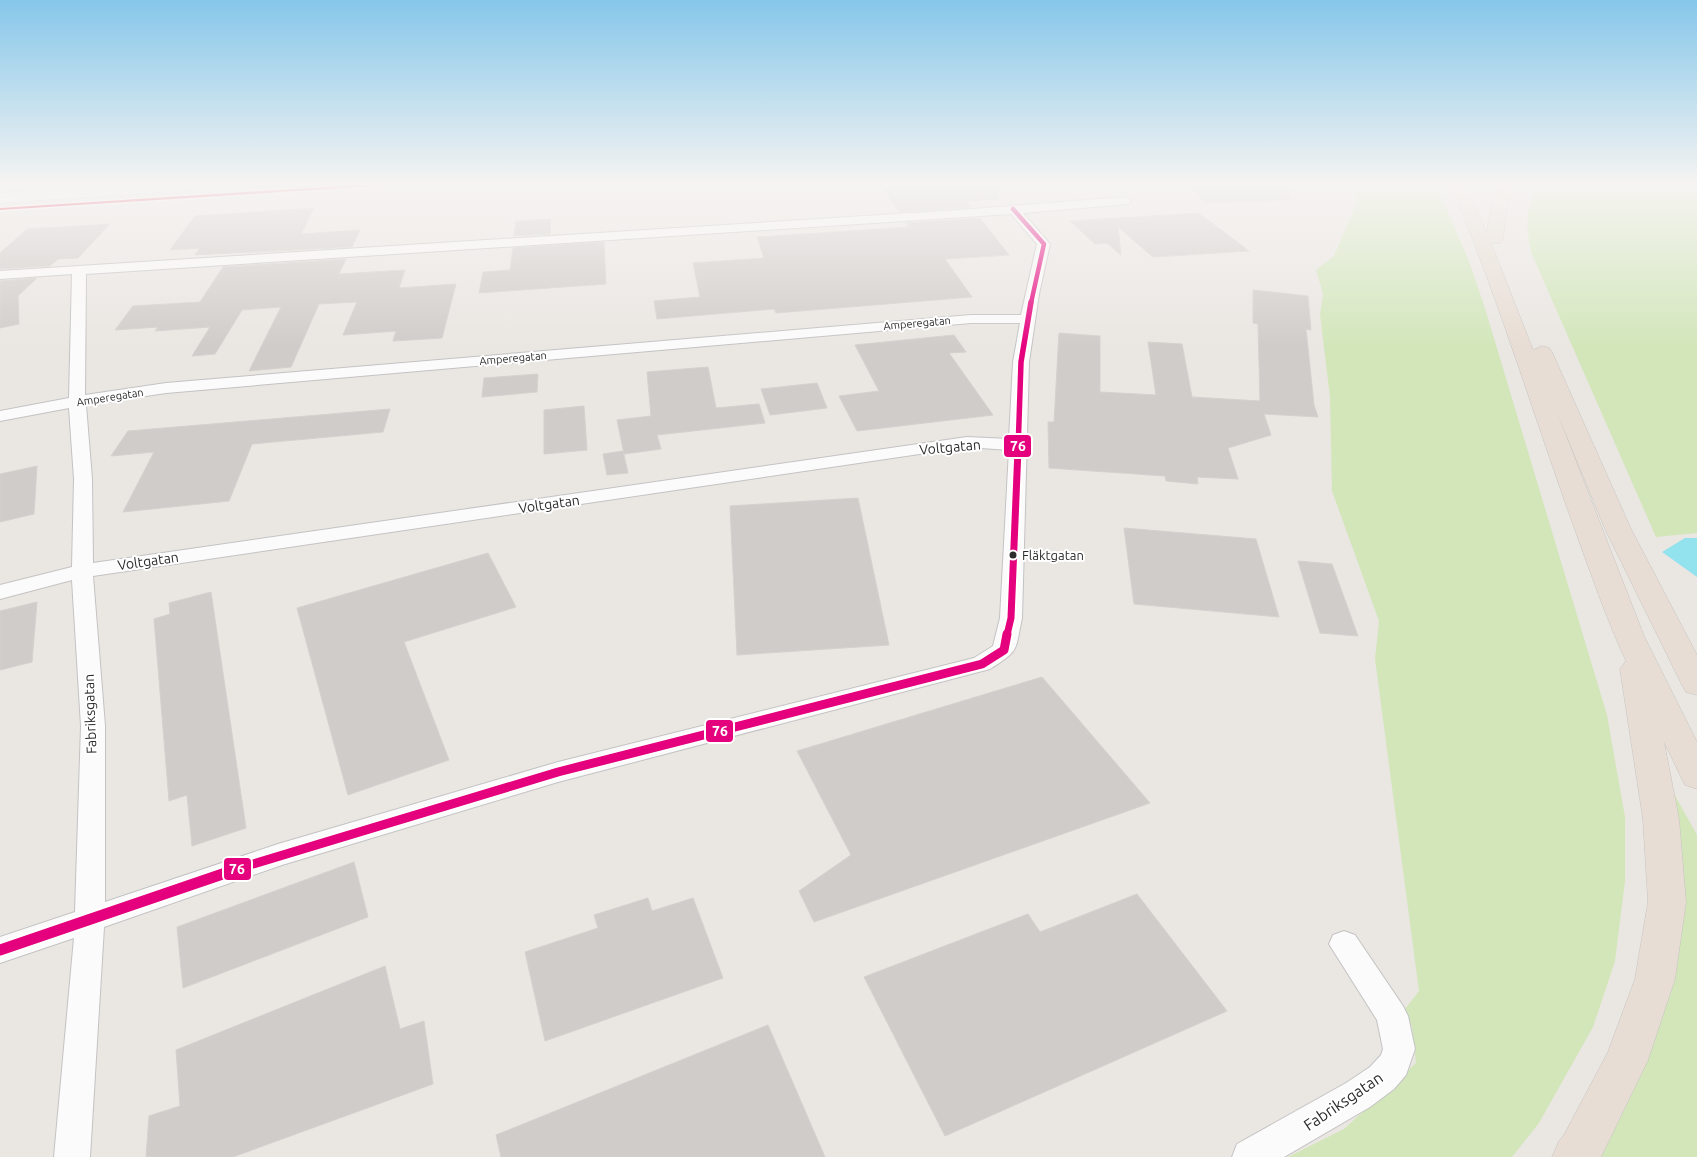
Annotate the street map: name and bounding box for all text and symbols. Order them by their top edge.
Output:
street label: Amperegatan [883,314,951,332]
street label: Amperegatan [479,349,547,367]
street label: Amperegatan [76,386,144,408]
line badge: 76 [1003,434,1032,458]
street label: Voltgatan [919,436,981,458]
text: 76 [1010,438,1026,454]
street label: Voltgatan [517,492,581,516]
place label: Fläktgatan [1022,548,1084,562]
street label: Voltgatan [116,549,180,573]
marker: Fläktgatan [1008,550,1018,560]
street label: Fabriksgatan [81,674,99,754]
line badge: 76 [705,719,734,743]
text: 76 [712,723,728,739]
line badge: 76 [223,857,252,881]
text: 76 [229,861,245,877]
street label: Fabriksgatan [1300,1068,1386,1134]

